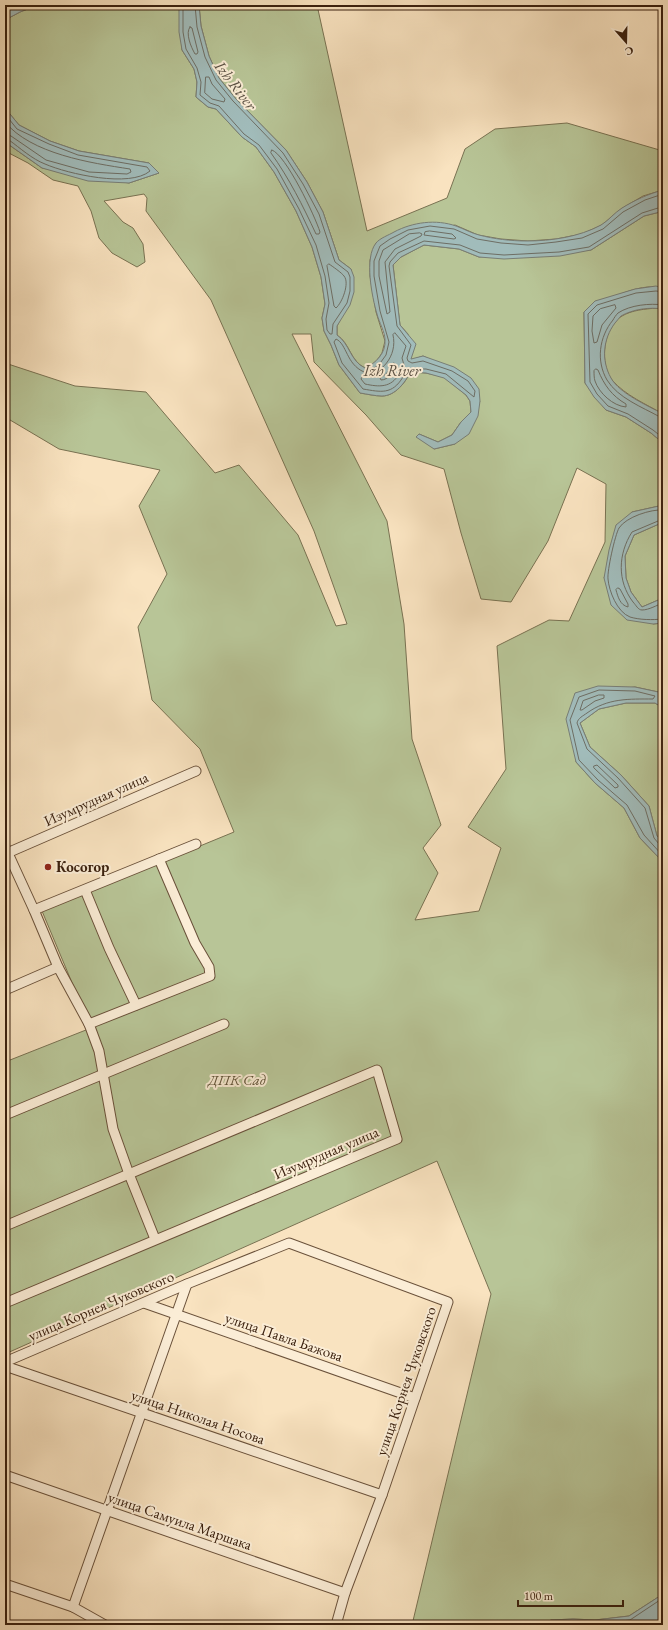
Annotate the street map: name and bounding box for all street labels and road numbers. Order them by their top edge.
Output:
street label: Изумрудная улица [41,767,151,830]
street label: Изумрудная улица [270,1122,381,1183]
street label: улица Корнея Чуковского [25,1266,177,1345]
street label: улица Корнея Чуковского [371,1304,440,1458]
street label: улица Павла Бажова [223,1307,346,1366]
street label: улица Николая Носова [129,1385,267,1448]
street label: улица Самуила Маршака [106,1487,255,1554]

